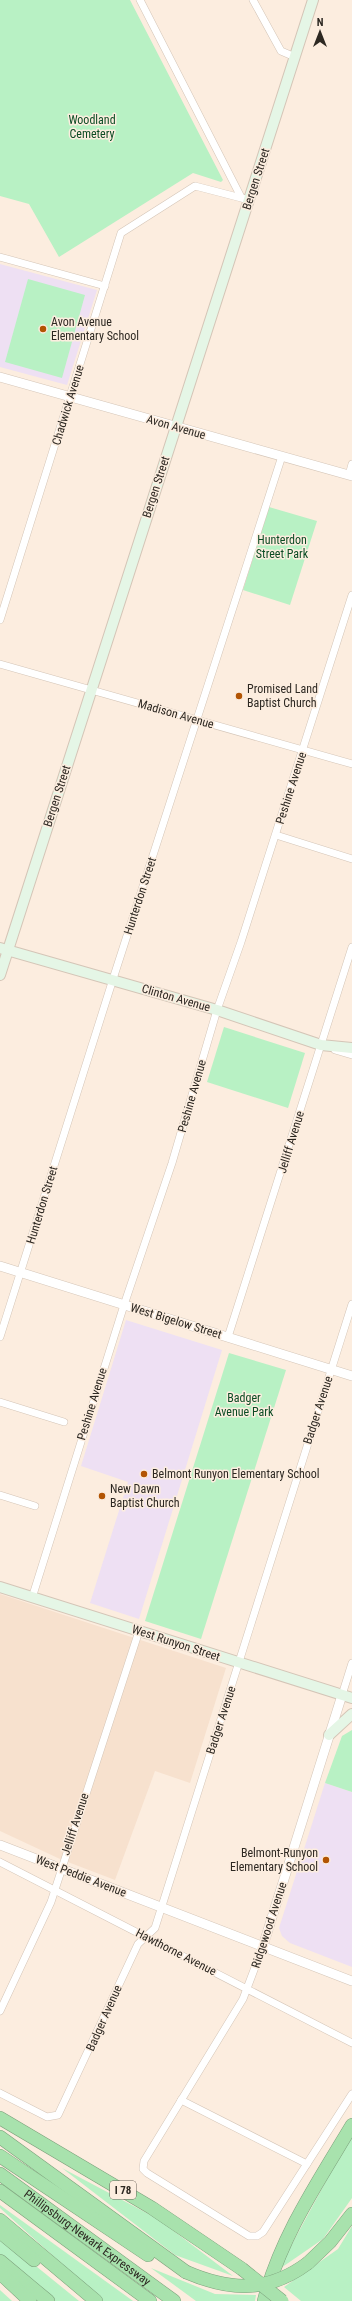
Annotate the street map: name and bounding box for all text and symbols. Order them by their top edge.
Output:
north arrow [300,12,340,52]
text: N [317,16,324,29]
park label: Woodland Cemetery [68,113,116,141]
street label: Bergen Street [239,146,273,212]
place label: Avon Avenue Elementary School [51,315,139,343]
marker: Avon Avenue Elementary School [38,324,48,334]
street label: Chadwick Avenue [49,363,87,447]
street label: Avon Avenue [145,412,208,442]
street label: Bergen Street [139,454,173,520]
park label: Hunterdon Street Park [256,533,309,561]
place label: Promised Land Baptist Church [247,682,318,710]
marker: Promised Land Baptist Church [234,691,244,701]
street label: Madison Avenue [137,697,216,732]
street label: Peshine Avenue [273,750,309,826]
street label: Bergen Street [40,763,74,829]
street label: Hunterdon Street [121,855,159,936]
street label: Clinton Avenue [140,982,212,1015]
street label: Peshine Avenue [175,1058,209,1134]
street label: Jelliff Avenue [275,1109,307,1175]
street label: Hunterdon Street [24,1164,61,1246]
street label: West Bigelow Street [129,1300,224,1342]
street label: Peshine Avenue [74,1366,110,1442]
street label: Badger Avenue [300,1374,336,1446]
park label: Badger Avenue Park [215,1391,274,1419]
place label: Belmont Runyon Elementary School [152,1467,320,1481]
marker: Belmont Runyon Elementary School [139,1469,149,1479]
place label: New Dawn Baptist Church [110,1482,180,1510]
marker: New Dawn Baptist Church [97,1491,107,1501]
street label: West Runyon Street [130,1622,222,1664]
street label: Badger Avenue [203,1684,239,1756]
street label: Jelliff Avenue [58,1791,92,1857]
place label: Belmont-Runyon Elementary School [230,1846,318,1874]
street label: West Peddie Avenue [34,1852,129,1900]
marker: Belmont-Runyon Elementary School [321,1855,331,1865]
street label: Ridgewood Avenue [248,1880,290,1970]
street label: Hawthorne Avenue [133,1926,219,1979]
street label: Badger Avenue [83,1982,125,2053]
road number: I 78 [110,2181,136,2199]
street label: Phillipsburg-Newark Expressway [21,2187,153,2289]

